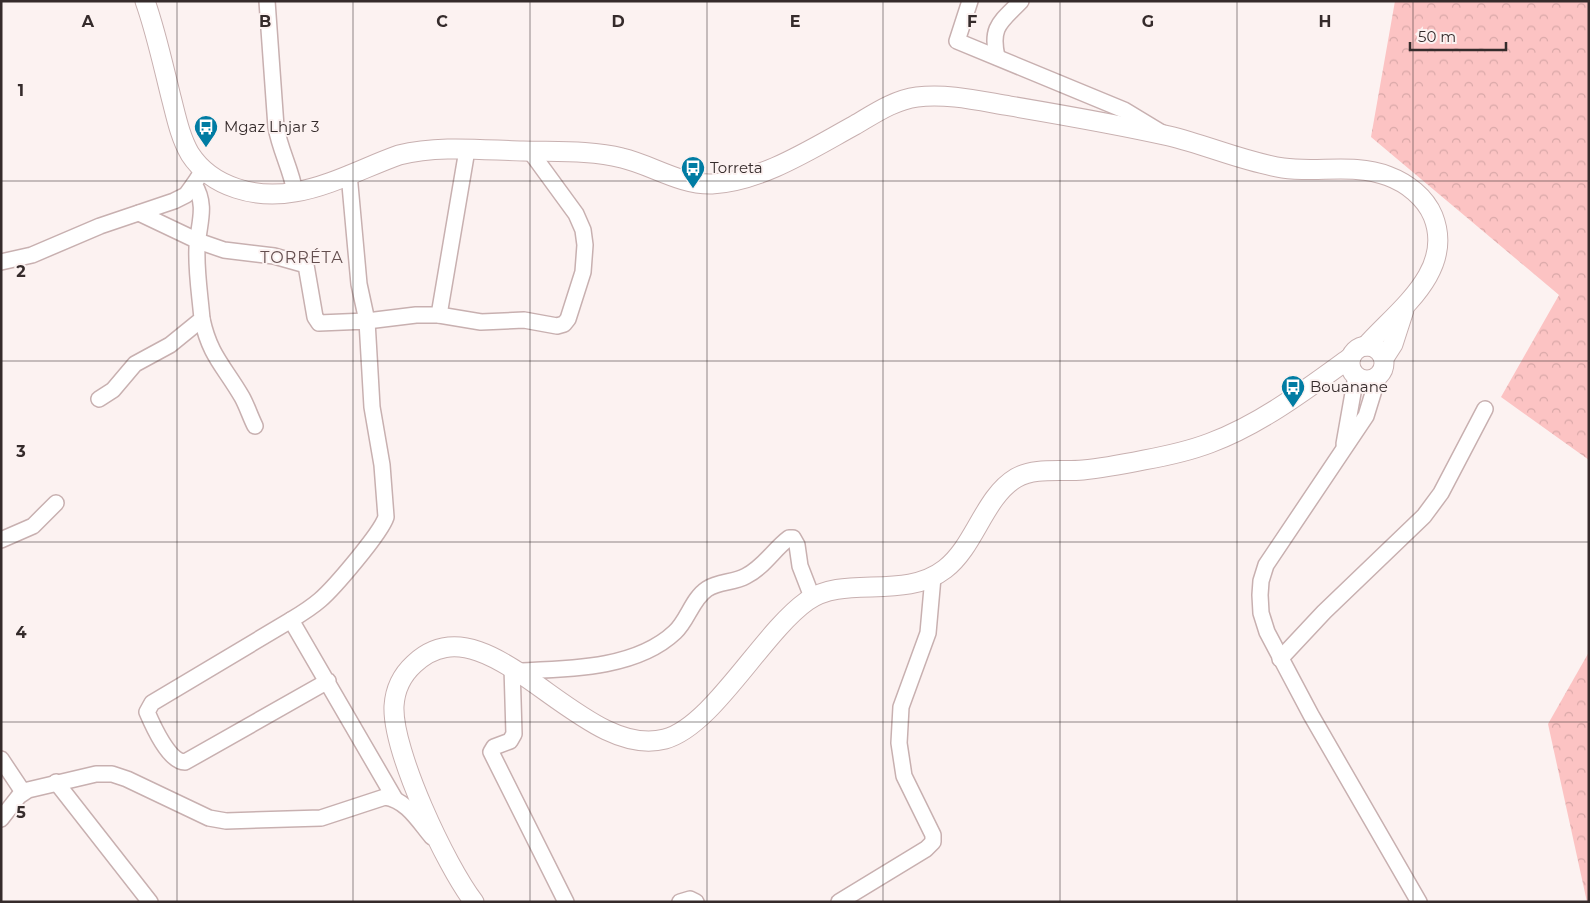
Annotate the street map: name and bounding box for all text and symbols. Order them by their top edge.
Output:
text: A [81,12,95,31]
text: B [259,12,271,31]
text: C [436,12,448,31]
text: D [611,12,625,31]
text: E [790,12,800,31]
text: F [967,12,977,31]
text: G [1142,12,1154,31]
text: H [1319,12,1331,31]
scale bar [1410,20,1506,52]
text: 50 m [1418,27,1456,46]
text: 1 [18,81,24,100]
bus stop icon: Mgaz Lhjar 3 [193,114,219,148]
place label: Mgaz Lhjar 3 [224,117,319,136]
bus stop icon: Torreta [680,155,706,189]
place label: Torreta [710,158,763,177]
district label: TORRÉTA [260,248,344,267]
text: 2 [16,262,26,281]
bus stop icon: Bouanane [1280,374,1306,408]
place label: Bouanane [1310,377,1388,396]
text: 3 [15,442,26,461]
text: 4 [15,623,27,642]
text: 5 [16,803,26,822]

